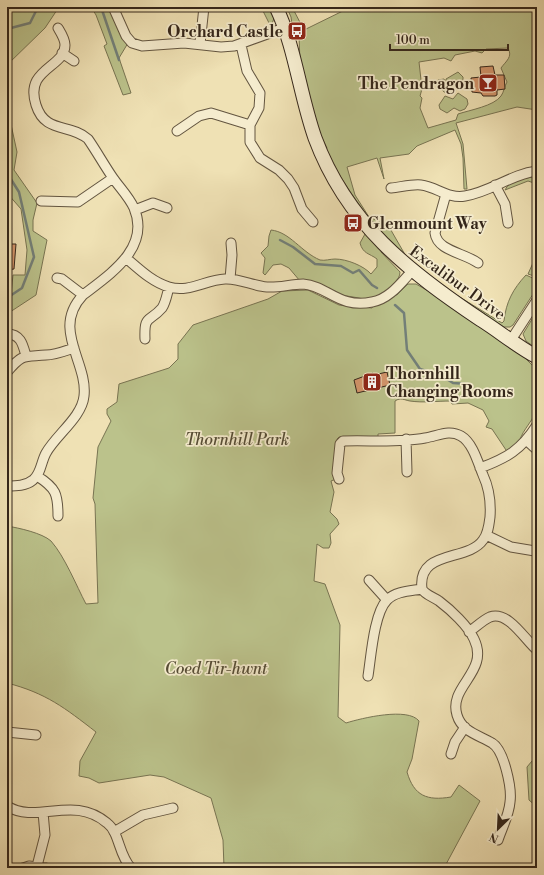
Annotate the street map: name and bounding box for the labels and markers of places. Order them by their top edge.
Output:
bus stop icon: Orchard Castle [286,20,308,42]
place label: Orchard Castle [167,22,283,42]
bar icon: The Pendragon [477,72,499,94]
place label: The Pendragon [358,74,474,94]
bus stop icon: Glenmount Way [342,212,364,234]
place label: Glenmount Way [367,214,488,234]
place label: Thornhill Changing Rooms [386,364,513,402]
building icon: Thornhill Changing Rooms [361,371,383,393]

